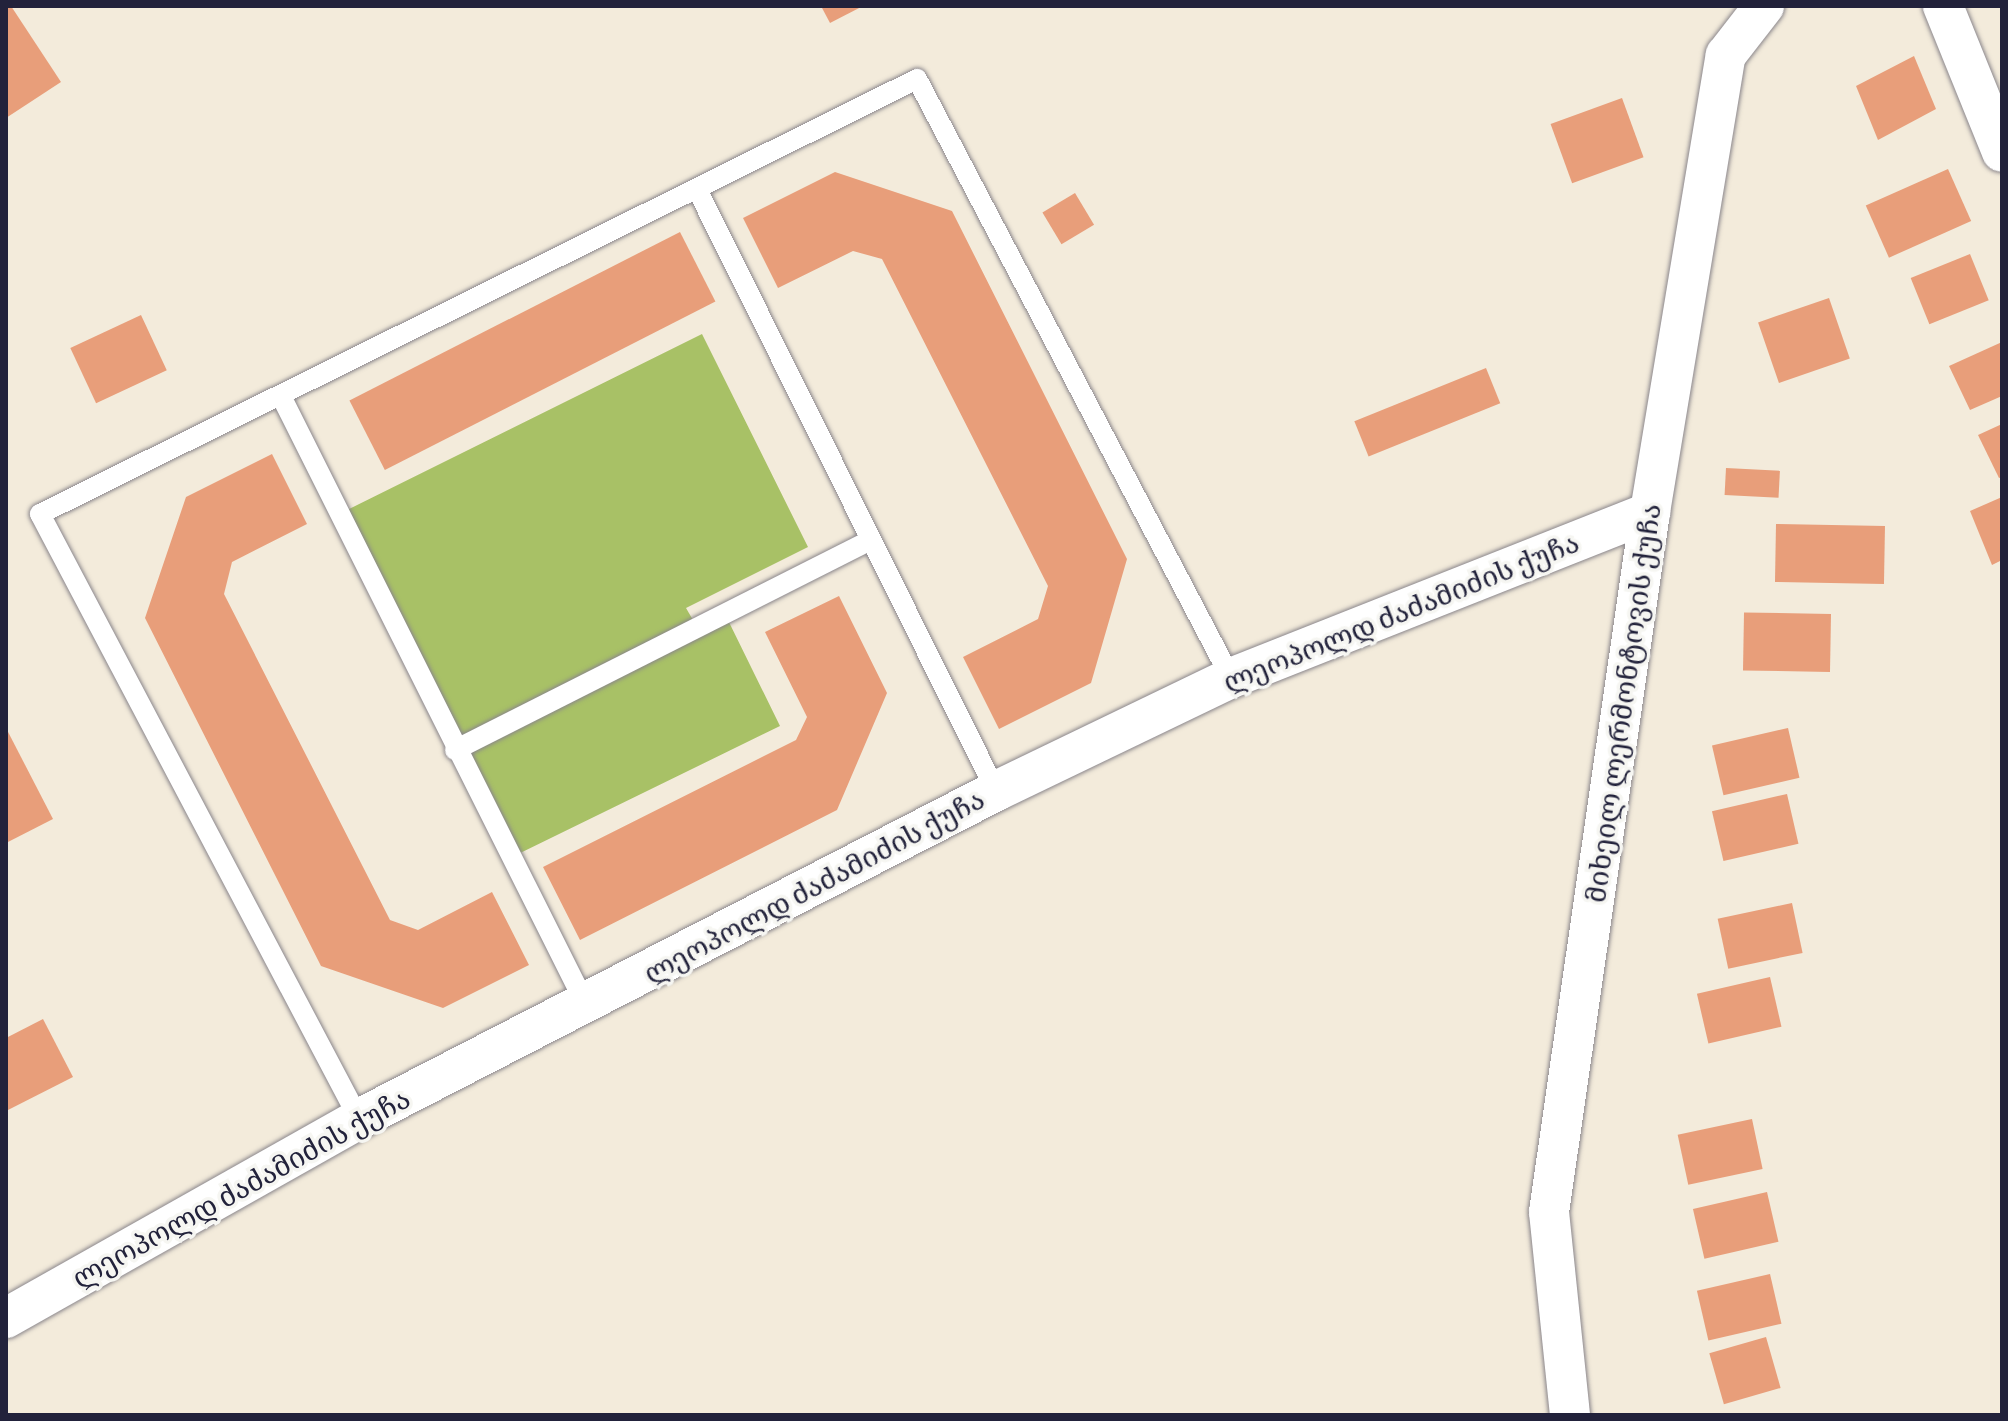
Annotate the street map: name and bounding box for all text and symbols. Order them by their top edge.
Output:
street label: მიხეილ ლერმონტოვის ქუჩა [1578,501,1668,905]
street label: ლეოპოლდ ძაძამიძის ქუჩა [1218,525,1584,699]
street label: ლეოპოლდ ძაძამიძის ქუჩა [638,782,990,990]
street label: ლეოპოლდ ძაძამიძის ქუჩა [66,1081,416,1295]

